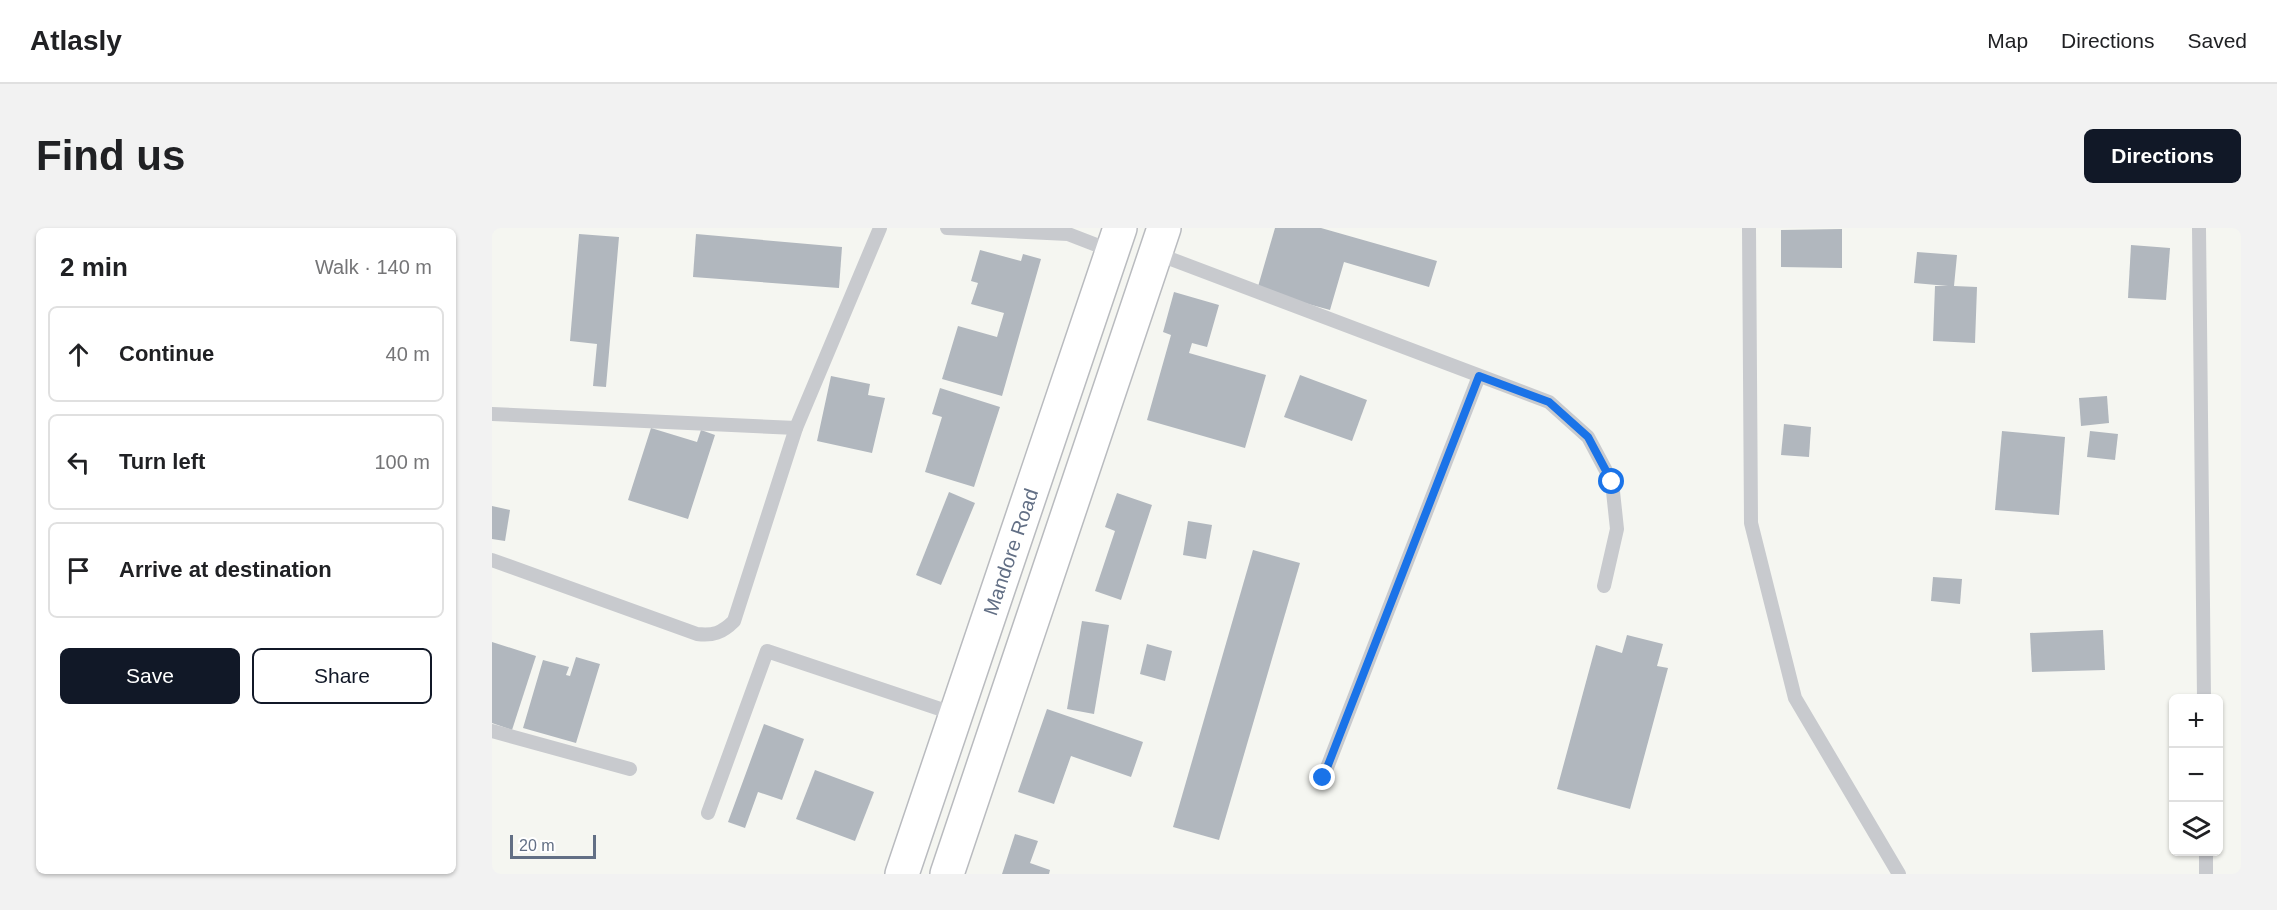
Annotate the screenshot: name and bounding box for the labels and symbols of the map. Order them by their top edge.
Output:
route start [1598,468,1624,494]
street label: Mandore Road [979,486,1042,618]
route end [1309,764,1335,790]
scale bar [510,832,596,860]

